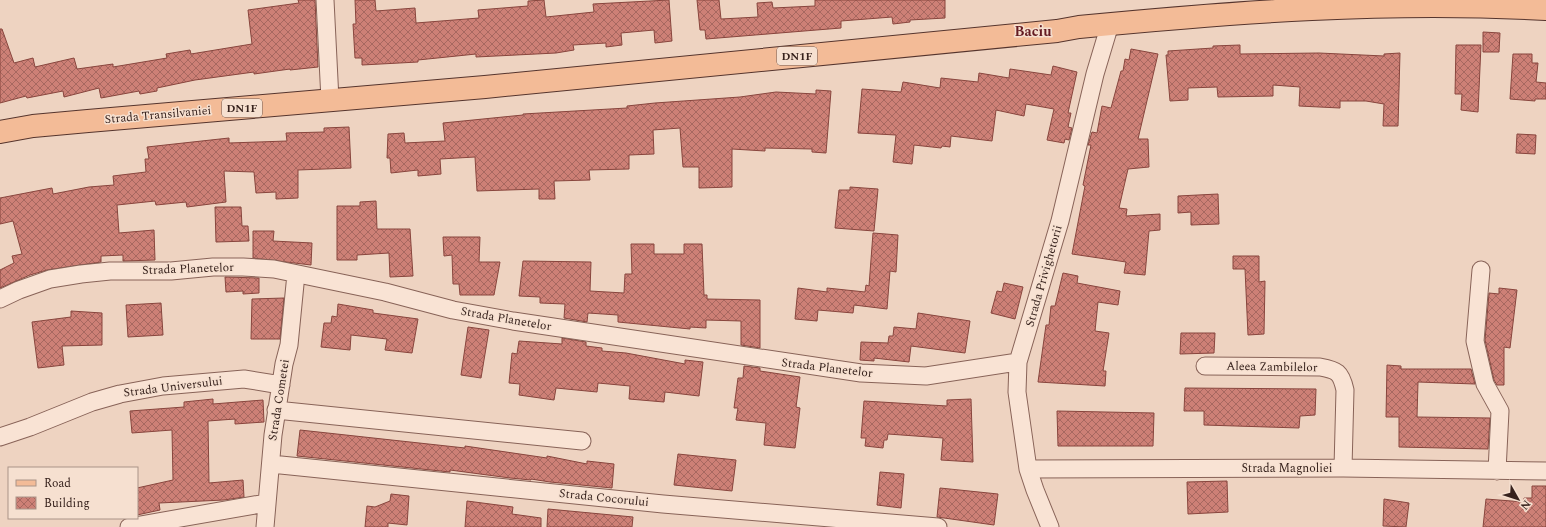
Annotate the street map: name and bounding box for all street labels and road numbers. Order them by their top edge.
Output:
road number: DN1F [777,47,817,65]
road number: DN1F [222,99,262,117]
street label: Strada Transilvaniei [104,101,212,129]
street label: Strada Privighetorii [1020,223,1068,329]
street label: Strada Planetelor [142,258,234,280]
street label: Strada Planetelor [459,302,553,336]
street label: Strada Planetelor [780,353,874,383]
street label: Aleea Zambilelor [1226,357,1318,377]
street label: Strada Cometei [263,358,295,442]
street label: Strada Universului [122,371,224,402]
street label: Strada Magnoliei [1241,459,1333,478]
street label: Strada Cocorului [558,484,650,512]

